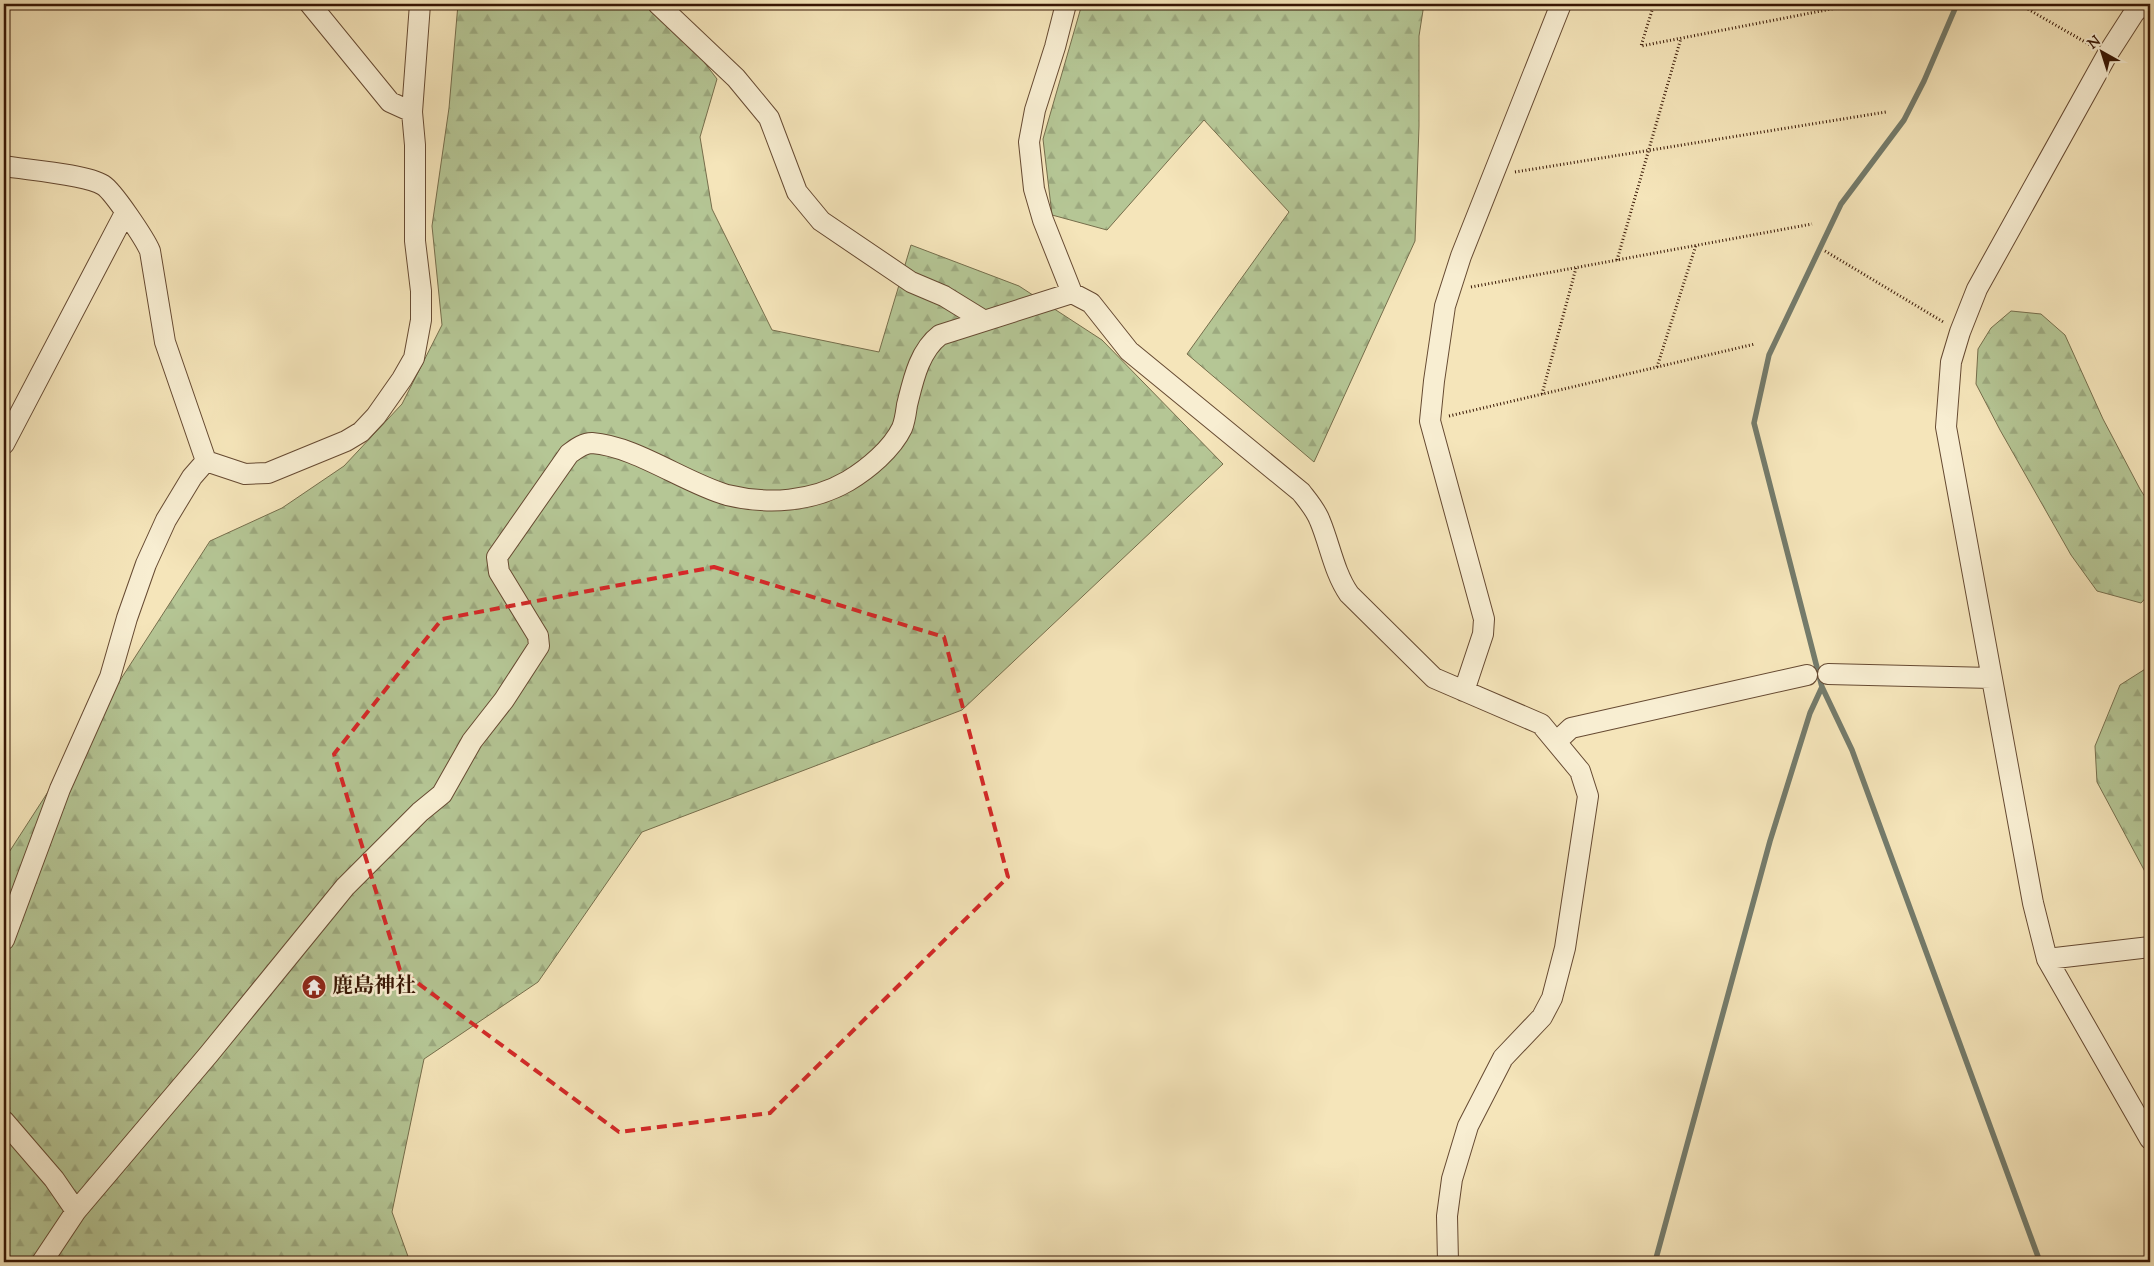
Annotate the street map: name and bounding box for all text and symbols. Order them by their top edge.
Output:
north arrow [2076,28,2126,78]
text: N [2084,32,2106,55]
place label: 鹿島神社 [332,972,416,1002]
temple icon: 鹿島神社 [301,974,327,1000]

